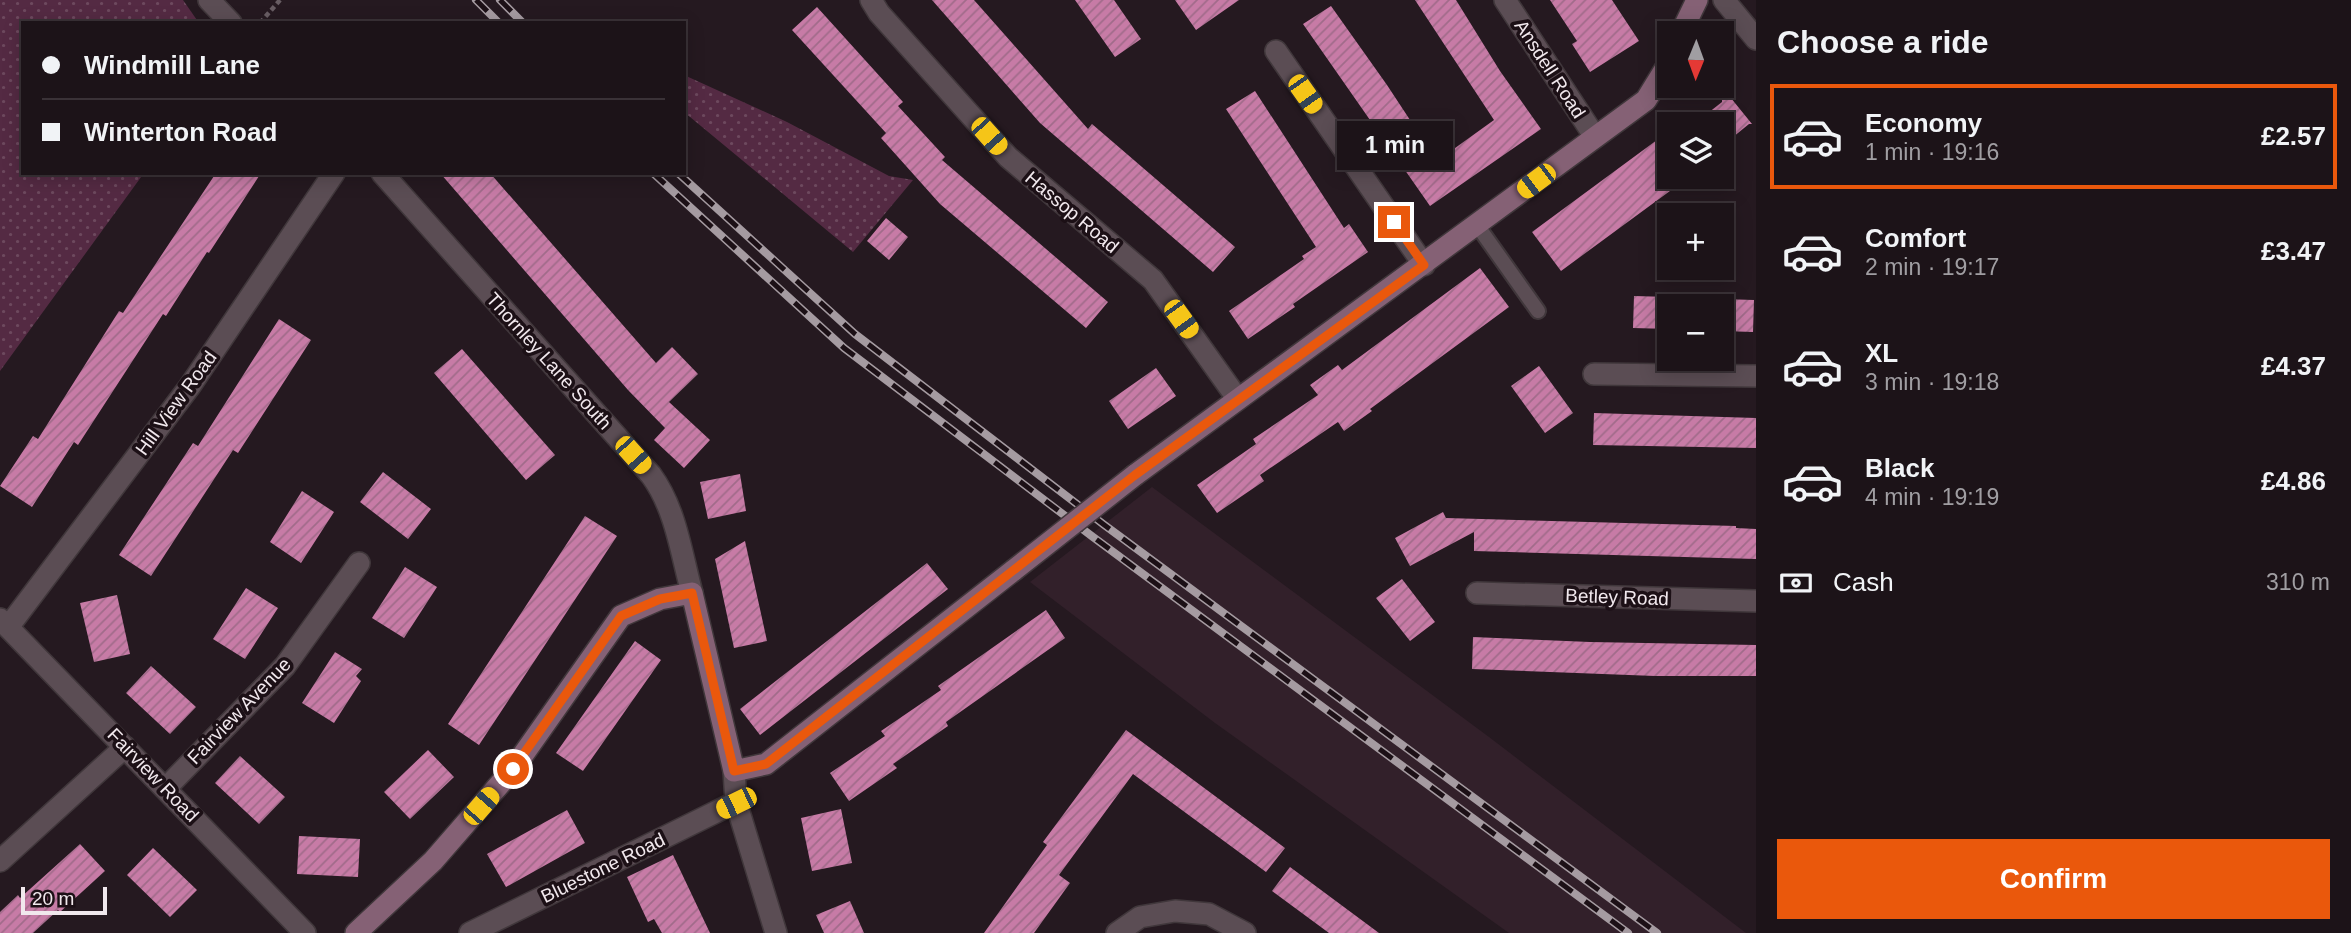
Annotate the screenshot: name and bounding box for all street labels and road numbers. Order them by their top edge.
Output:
street label: Ansdell Road [1510,16,1590,122]
street label: Hassop Road [1021,167,1123,257]
street label: Thornley Lane South [482,288,616,434]
street label: Hill View Road [131,347,221,459]
street label: Betley Road [1565,585,1669,609]
street label: Fairview Avenue [183,654,295,768]
street label: Fairview Road [103,724,203,826]
street label: Bluestone Road [538,829,668,907]

